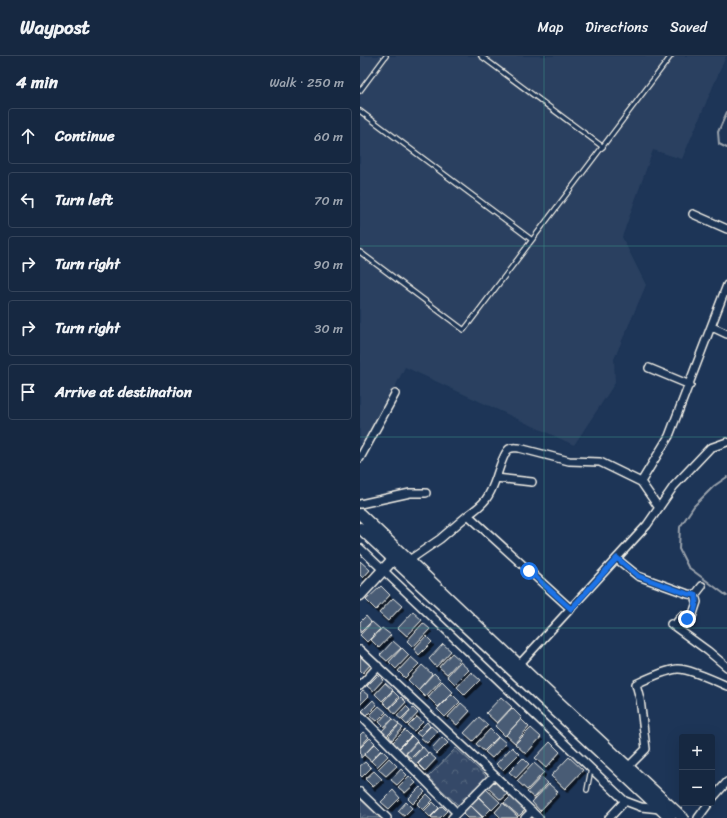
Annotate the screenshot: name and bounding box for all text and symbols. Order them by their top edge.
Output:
text: Waypost [20,11,90,44]
text: Map [537,15,563,40]
text: Directions [585,15,648,40]
text: Saved [670,15,707,40]
text: 4 min [16,67,58,97]
text: Walk · 250 m [270,71,344,94]
text: Continue [55,123,115,149]
icon: ahead [17,125,39,147]
text: 60 m [314,125,343,148]
text: Turn left [55,187,113,213]
icon: left [17,189,39,211]
text: 70 m [314,189,343,212]
text: Turn right [55,251,120,277]
icon: right [17,253,39,275]
text: 90 m [313,253,343,276]
text: Turn right [55,315,120,341]
icon: right [17,317,39,339]
text: 30 m [314,317,343,340]
text: Arrive at destination [55,379,192,405]
icon: arrive [17,381,39,403]
route start [520,562,538,580]
route end [678,610,696,628]
map controls [679,734,715,806]
button: + [679,734,715,770]
button: − [679,770,715,806]

